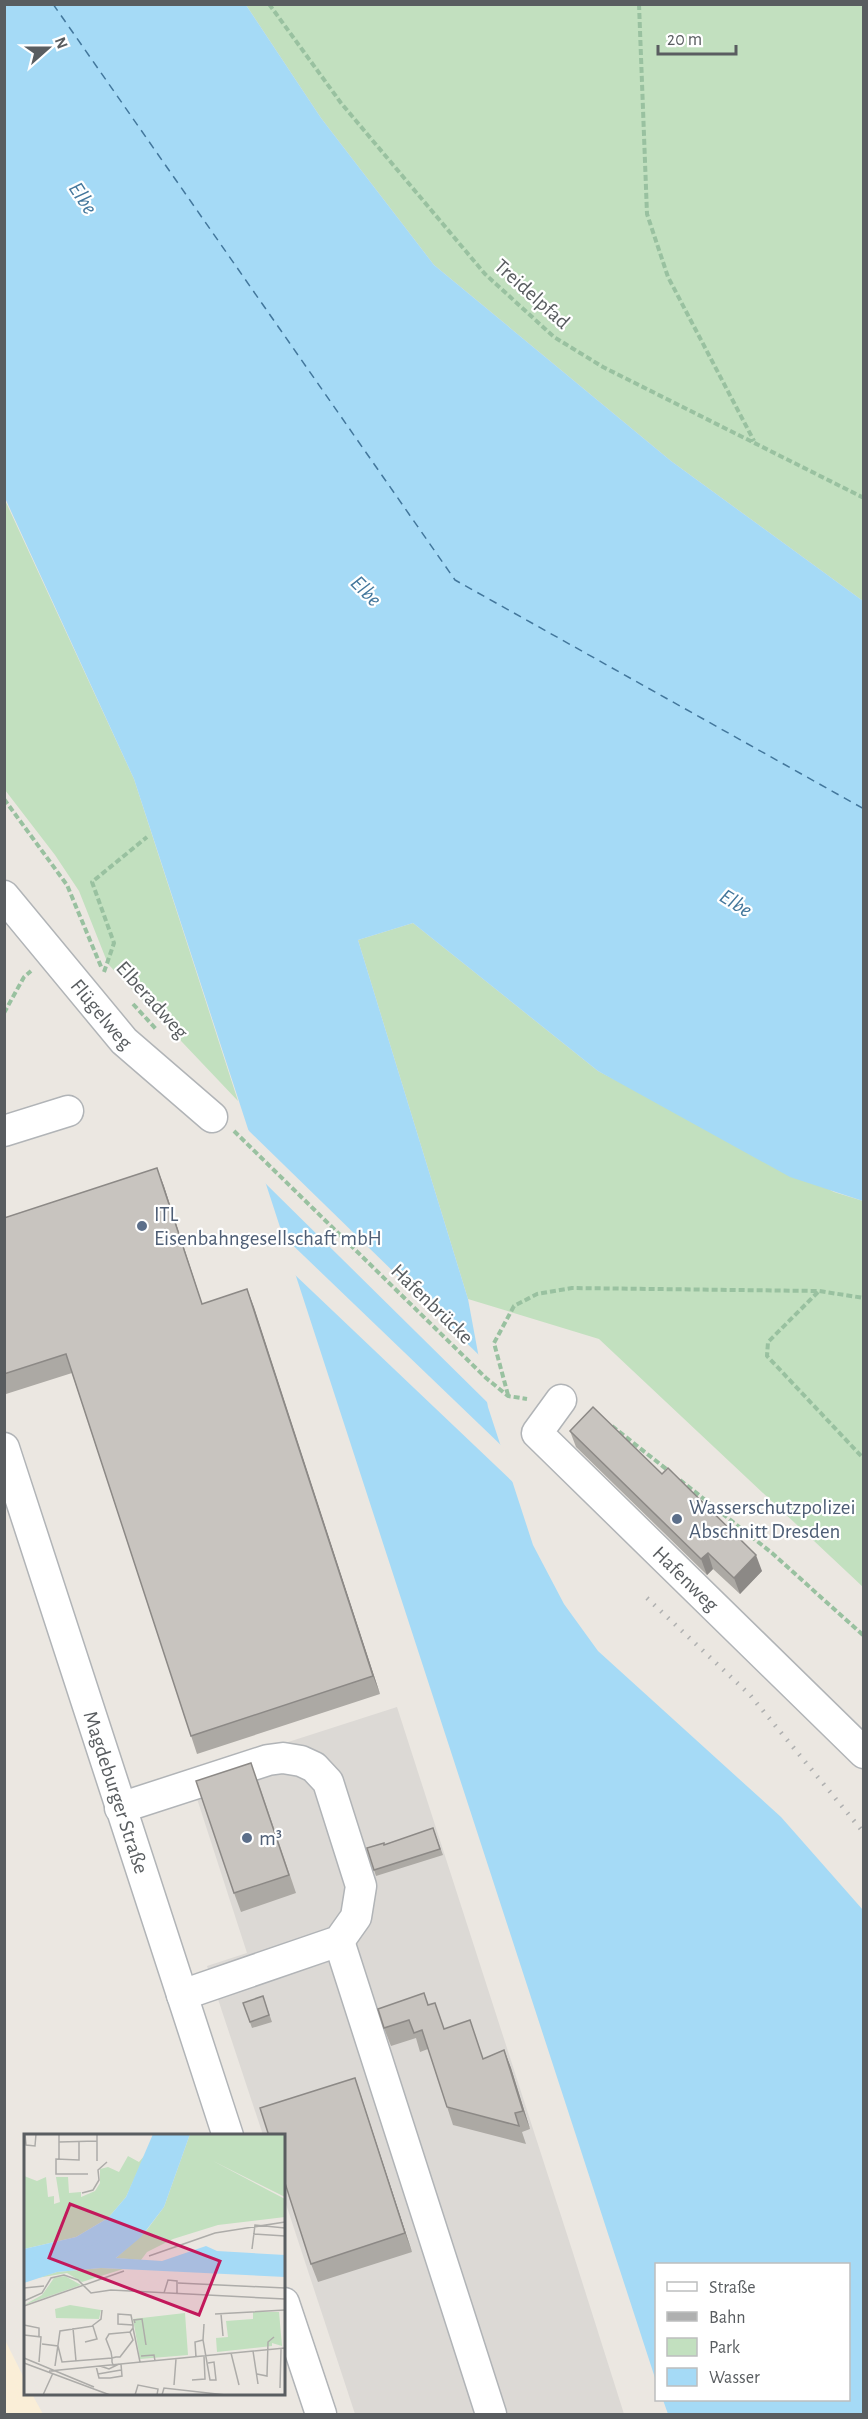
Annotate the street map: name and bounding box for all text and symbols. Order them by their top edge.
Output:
north arrow [18,18,78,78]
scale bar [658,18,736,56]
text: 20 m [667,31,702,49]
text: N [52,35,71,51]
water label: Elbe [65,178,101,218]
street label: Treidelpfad [490,255,574,333]
water label: Elbe [346,571,386,611]
water label: Elbe [716,885,756,921]
street label: Elberadweg [112,957,193,1043]
street label: Flügelweg [67,975,136,1054]
place label: ITL Eisenbahngesellschaft mbH [154,1204,382,1249]
marker: ITL Eisenbahngesellschaft mbH [135,1219,149,1233]
street label: Hafenbrücke [387,1260,477,1348]
place label: Wasserschutzpolizei Abschnitt Dresden [689,1497,856,1542]
marker: Wasserschutzpolizei Abschnitt Dresden [670,1512,684,1526]
street label: Hafenweg [649,1542,723,1616]
street label: Magdeburger Straße [80,1708,152,1876]
place label: m³ [259,1828,282,1849]
marker: m³ [240,1831,254,1845]
inset map [24,2134,285,2395]
legend [655,2263,850,2401]
text: Straße [709,2279,755,2297]
text: Bahn [709,2309,745,2327]
text: Park [709,2339,741,2357]
text: Wasser [709,2369,760,2387]

